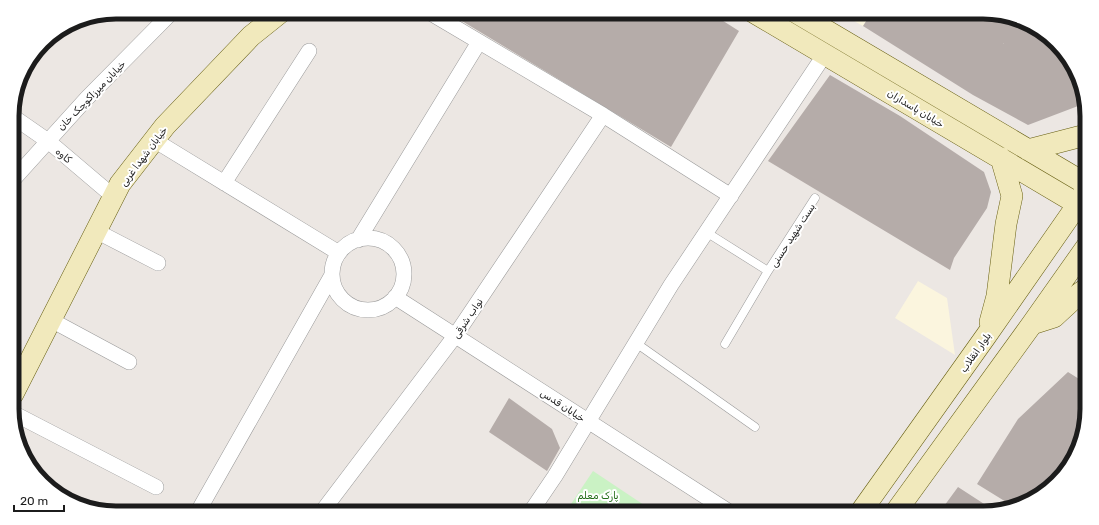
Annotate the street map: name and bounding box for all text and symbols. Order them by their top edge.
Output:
street label: خیابان میرزاکوچک خان [55,58,128,133]
street label: خیابان پاسداران [885,87,946,131]
street label: خیابان شهدا غربی [118,125,170,189]
street label: کاوه [53,146,74,166]
street label: بست شهید حسنی [768,201,818,270]
street label: نواب شرقی [450,296,486,341]
street label: بلوار انقلاب [958,330,994,375]
street label: خیابان قدس [538,387,587,425]
scale bar [14,487,64,513]
park label: پارک معلم [577,490,619,503]
text: 20 m [20,494,48,508]

